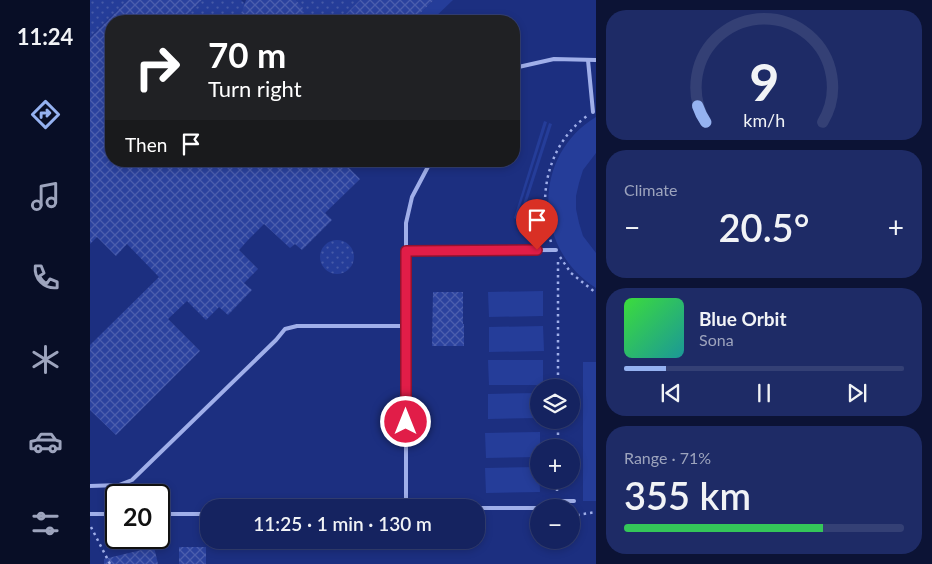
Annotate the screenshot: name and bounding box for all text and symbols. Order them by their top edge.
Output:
text: 11:24 [17,23,73,50]
text: 70 m [208,33,286,75]
icon: right [125,35,190,100]
text: 9 [749,50,779,112]
text: Turn right [208,75,302,102]
icon: directions [28,97,63,132]
text: km/h [743,109,785,131]
icon: arrive [177,130,205,158]
text: Then [125,133,167,156]
icon: music [28,179,63,214]
text: Climate [624,180,677,199]
pin [516,199,558,250]
text: 20.5° [719,204,809,250]
icon: arrive [523,206,551,234]
text: − [624,210,640,244]
text: + [888,210,904,244]
icon: phone [28,260,63,295]
text: Blue Orbit [699,307,787,330]
text: Sona [699,330,734,349]
icon: climate [28,342,63,377]
map controls [530,379,580,549]
button: layers [530,379,580,429]
icon: previous [657,379,685,407]
icon: pause [750,379,778,407]
icon: next [843,379,871,407]
position arrow [379,395,431,447]
icon: car [28,424,63,459]
button: + [530,439,580,489]
text: Range · 71% [624,448,711,467]
text: 355 km [624,472,751,518]
speed limit sign: 20 [105,484,170,549]
button: − [530,499,580,549]
icon: filters [28,506,63,541]
text: 11:25 · 1 min · 130 m [253,512,432,535]

